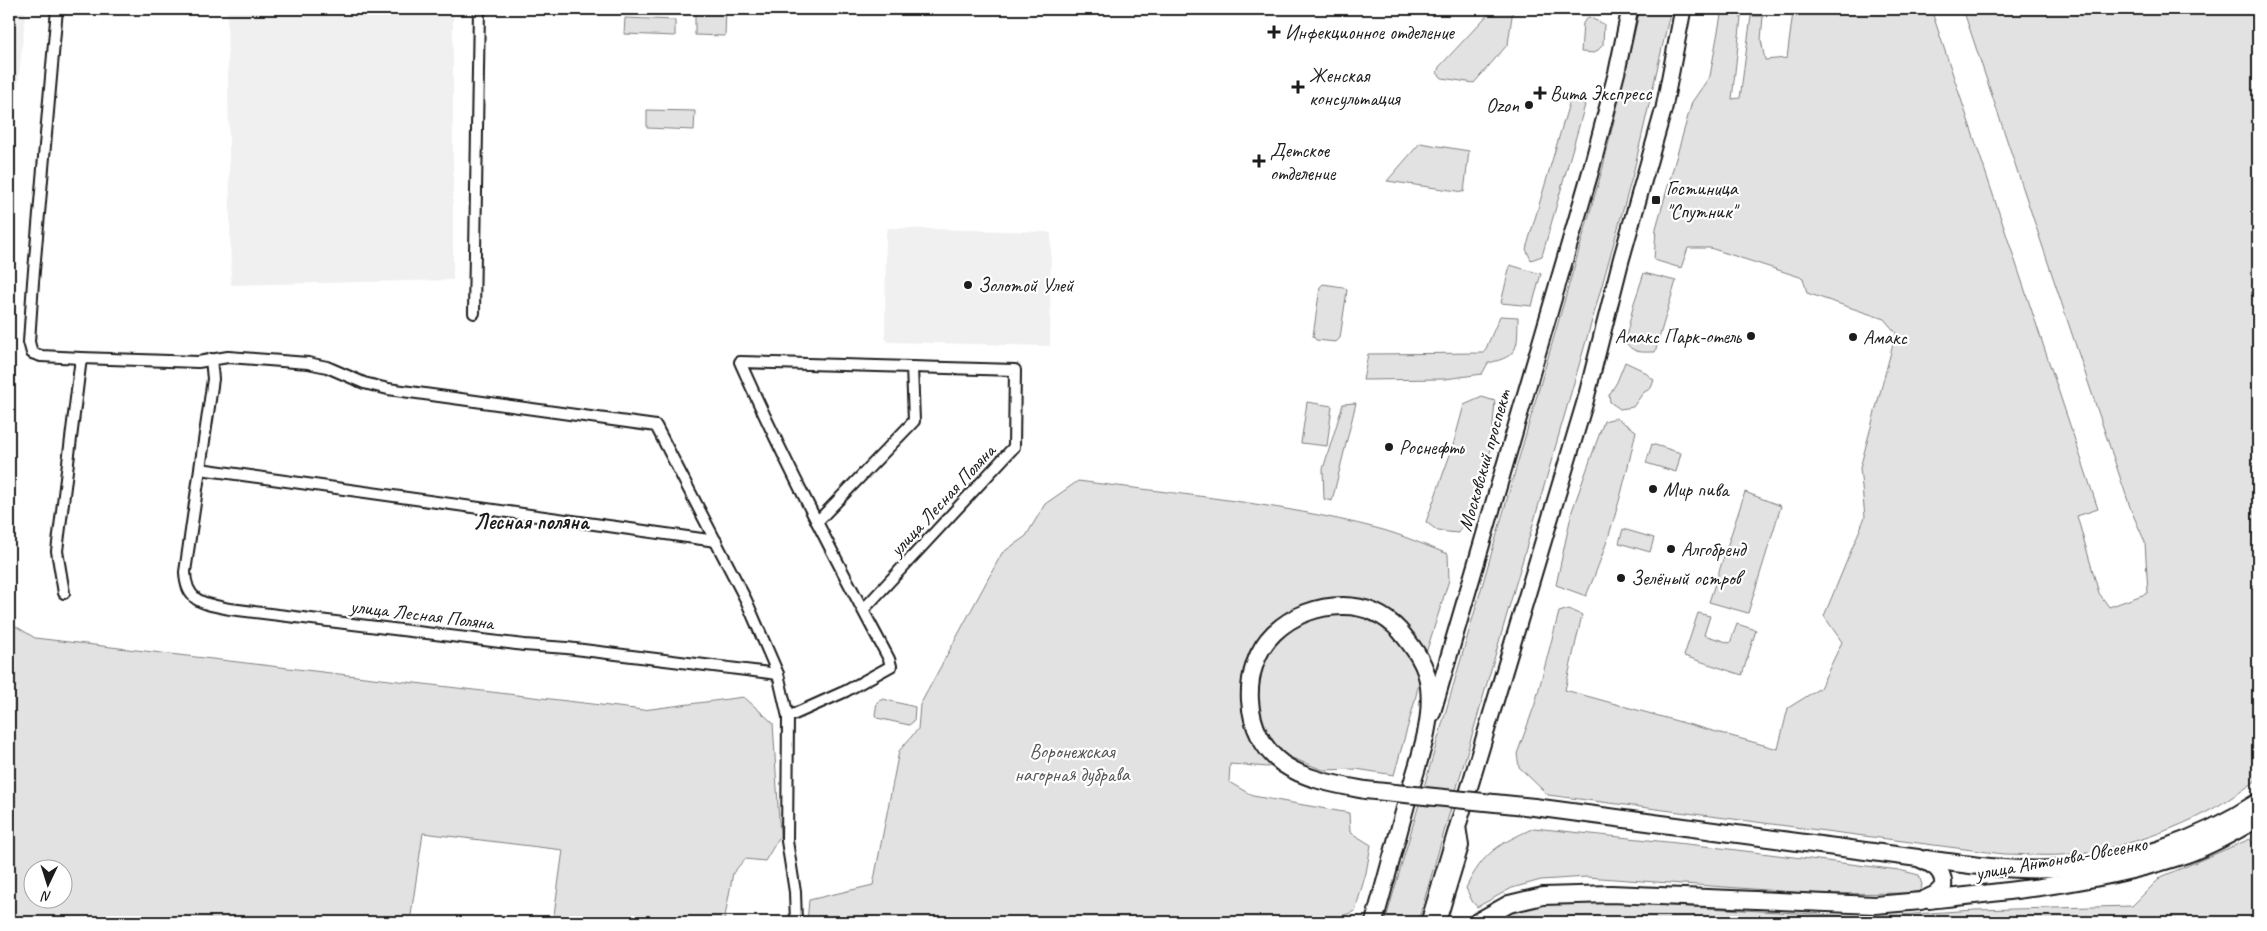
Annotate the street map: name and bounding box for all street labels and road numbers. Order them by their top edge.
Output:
street label: Московский проспект [1452,386,1517,534]
street label: улица Лесная Поляна [883,438,1002,562]
street label: улица Лесная Поляна [348,593,497,636]
street label: улица Антонова-Овсеенко [1972,831,2150,886]

